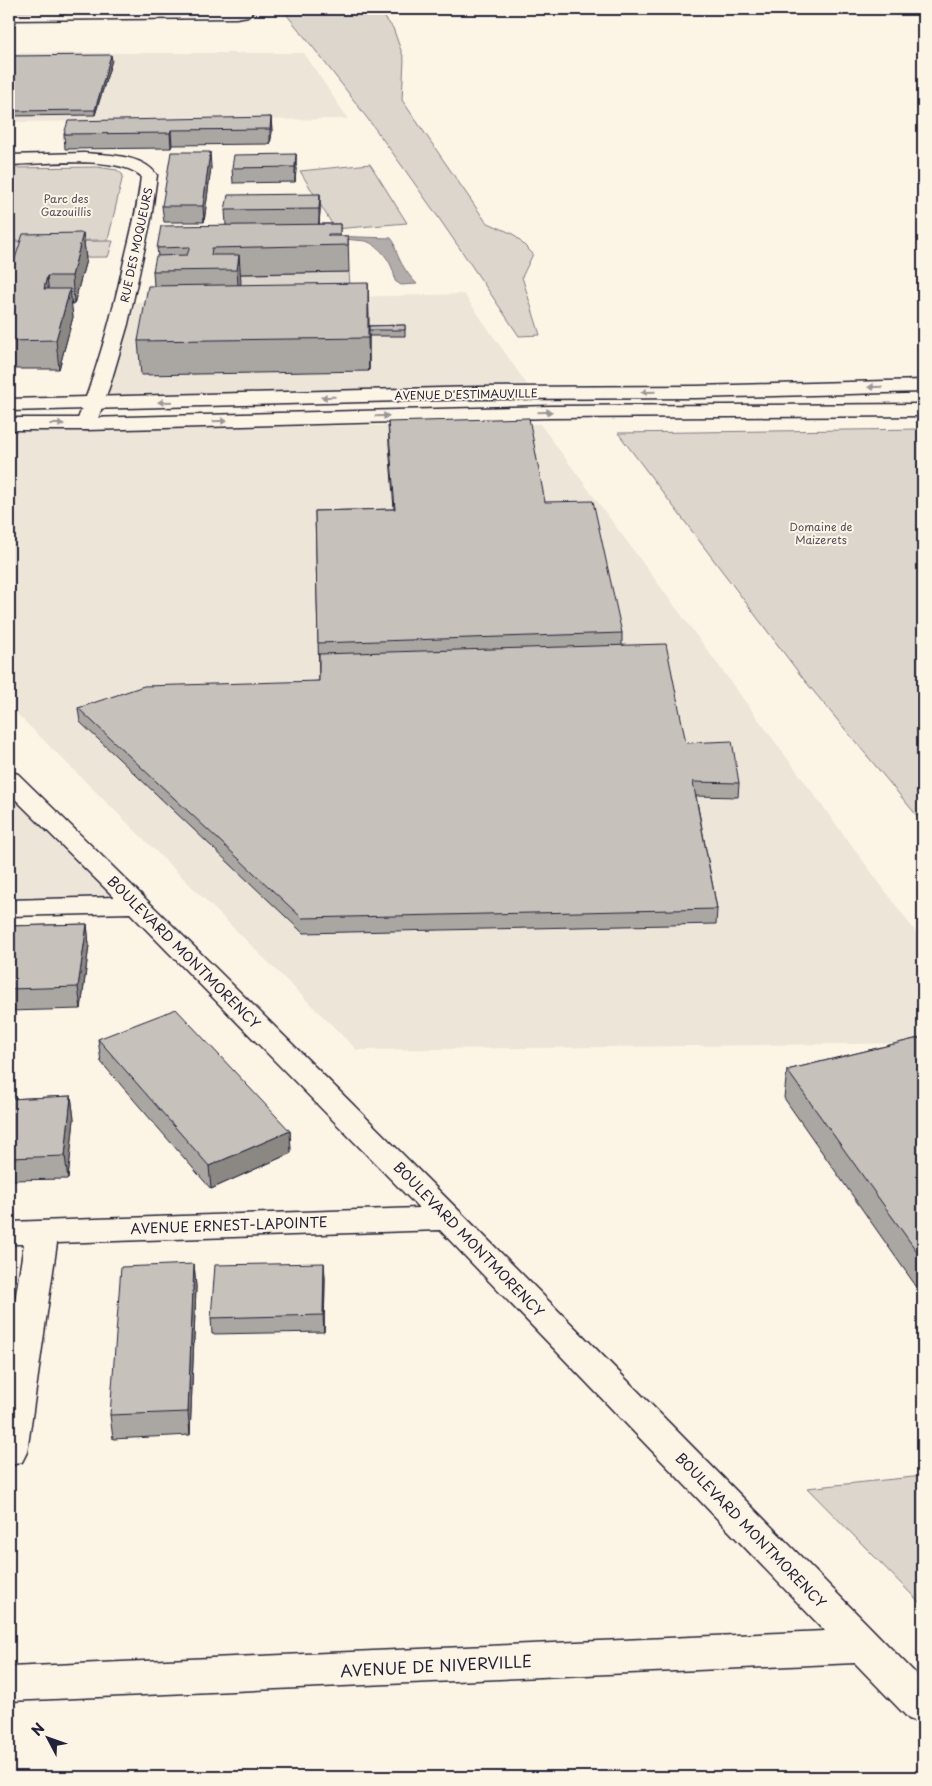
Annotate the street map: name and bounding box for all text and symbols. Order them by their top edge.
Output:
street label: RUE DES MOQUEURS [115,186,157,304]
park label: Parc des Gazouillis [41,190,91,220]
one-way arrow [866,383,882,391]
street label: AVENUE D'ESTIMAUVILLE [394,384,538,404]
one-way arrow [639,388,655,396]
one-way arrow [319,393,335,401]
one-way arrow [157,398,173,406]
one-way arrow [537,408,553,416]
one-way arrow [375,412,391,420]
one-way arrow [212,416,228,424]
one-way arrow [50,420,66,428]
park label: Domaine de Maizerets [790,518,852,548]
street label: BOULEVARD MONTMORENCY [103,871,265,1033]
street label: BOULEVARD MONTMORENCY [389,1157,549,1321]
street label: AVENUE ERNEST-LAPOINTE [130,1211,328,1239]
street label: BOULEVARD MONTMORENCY [671,1448,831,1612]
street label: AVENUE DE NIVERVILLE [339,1648,533,1682]
north arrow [22,1714,72,1764]
text: N [26,1718,49,1740]

